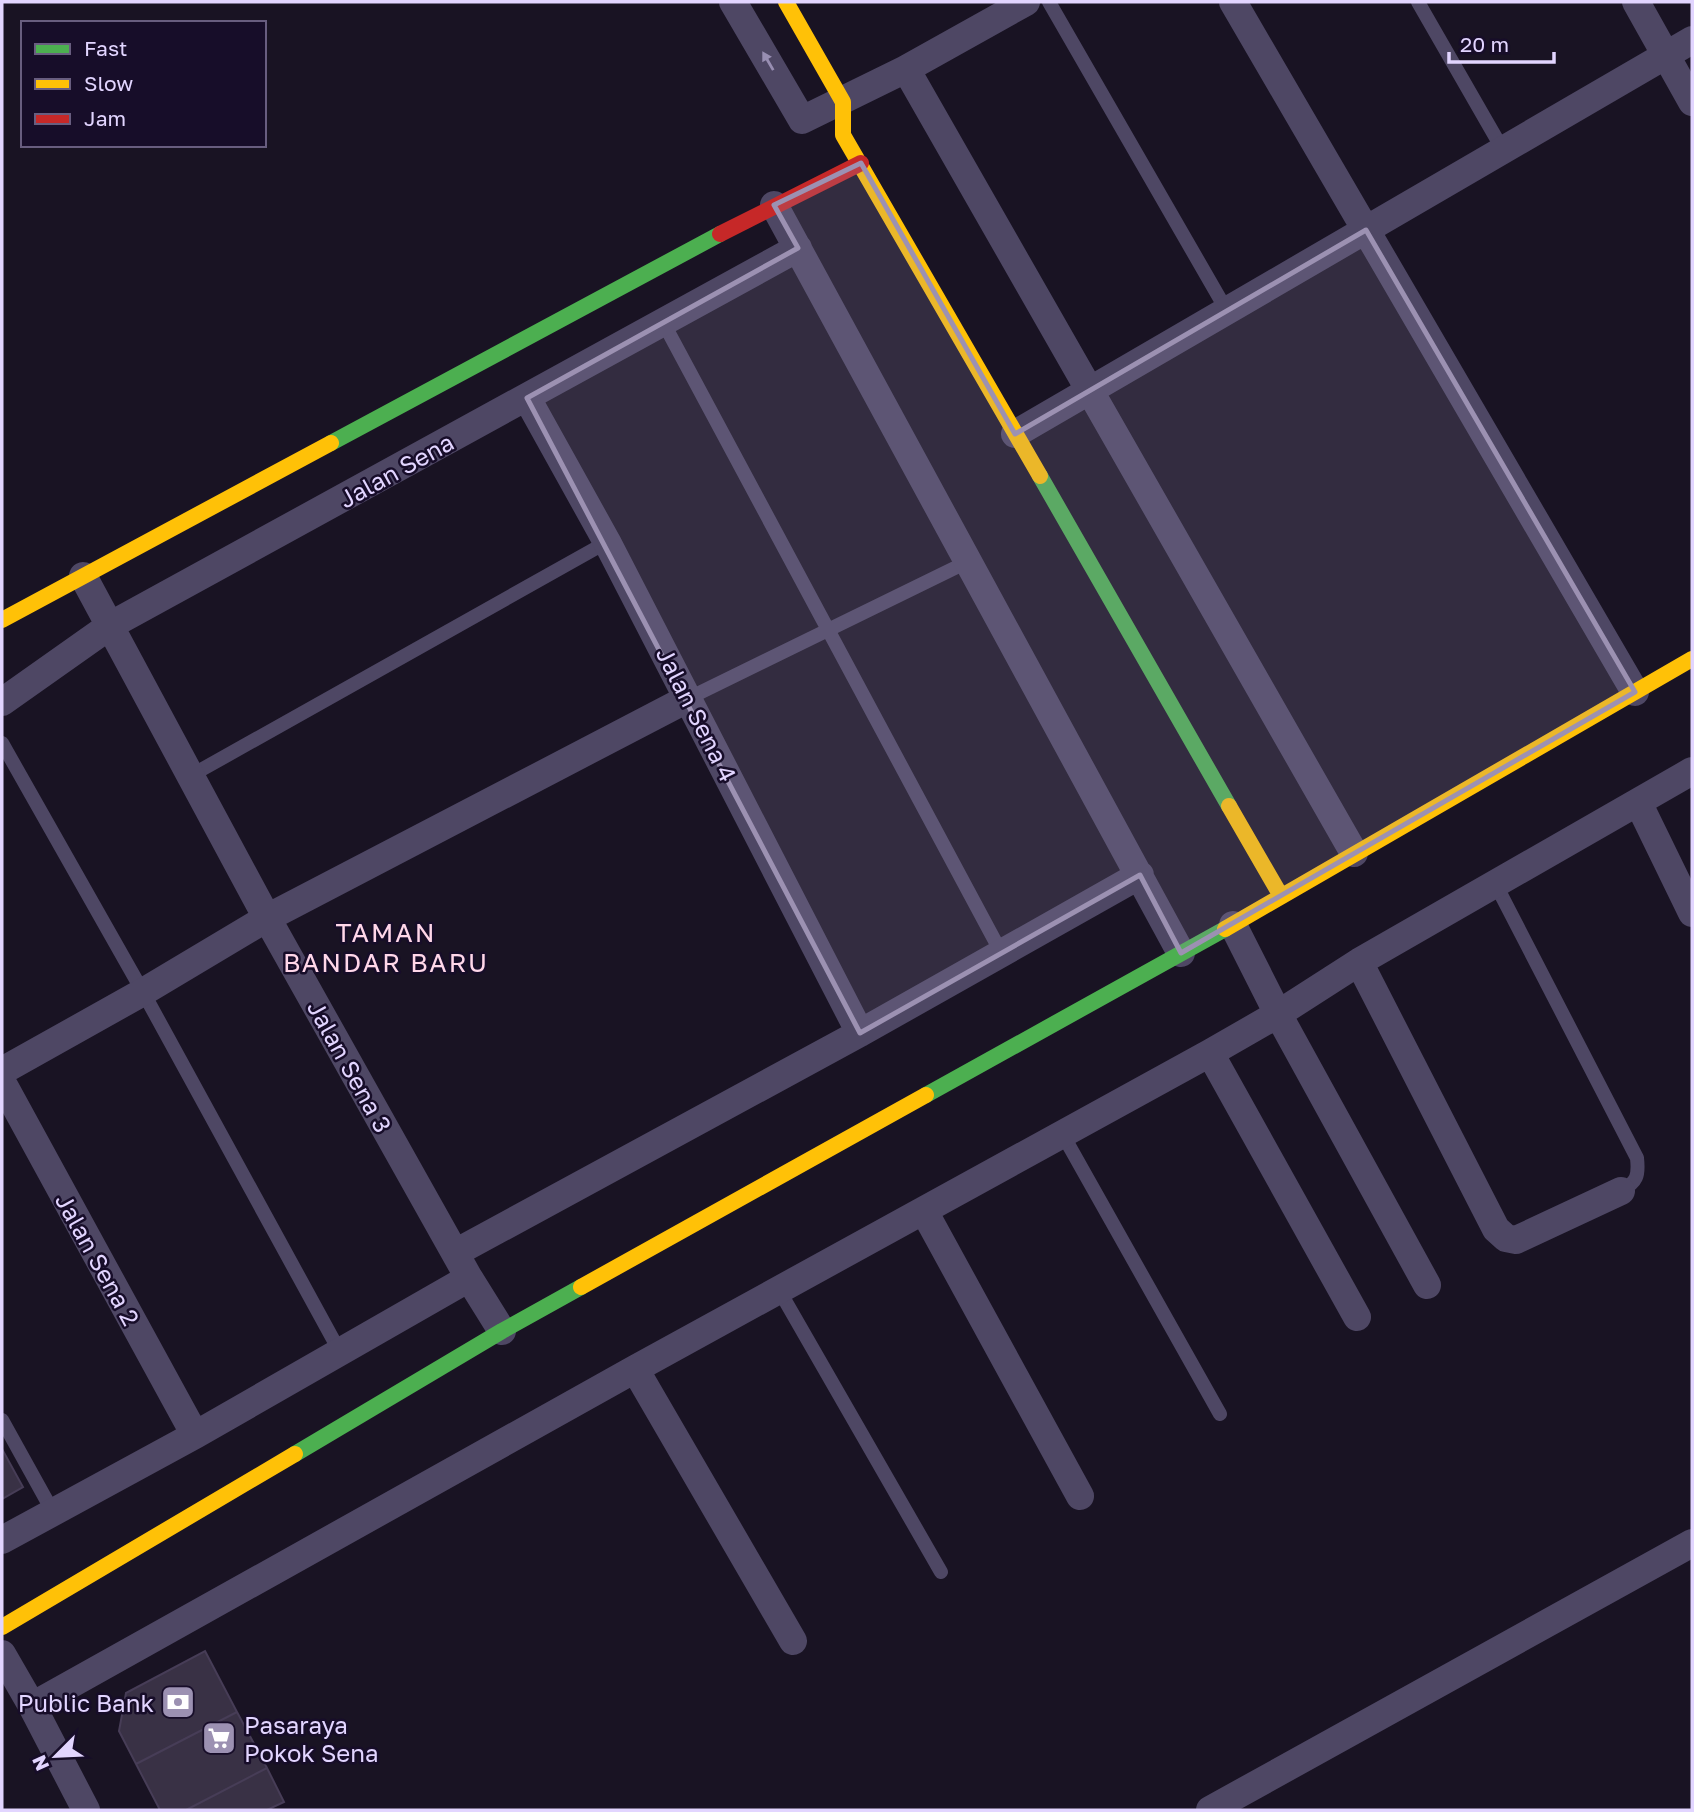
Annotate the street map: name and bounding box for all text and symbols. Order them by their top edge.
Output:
legend [21,21,266,147]
scale bar [1449,21,1554,65]
text: 20 m [1460,31,1509,57]
text: Fast [84,35,127,61]
one-way arrow [762,51,774,71]
text: Slow [84,70,133,96]
text: Jam [84,105,126,131]
street label: Jalan Sena [334,427,458,513]
street label: Jalan Sena 4 [651,642,743,786]
district label: TAMAN BANDAR BARU [283,917,489,978]
street label: Jalan Sena 3 [302,995,398,1137]
street label: Jalan Sena 2 [50,1188,146,1330]
bank icon: Public Bank [159,1683,197,1721]
place label: Public Bank [18,1688,154,1717]
place label: Pasaraya Pokok Sena [244,1710,379,1767]
supermarket icon: Pasaraya Pokok Sena [200,1719,238,1757]
north arrow [21,1721,91,1791]
text: N [27,1752,53,1774]

